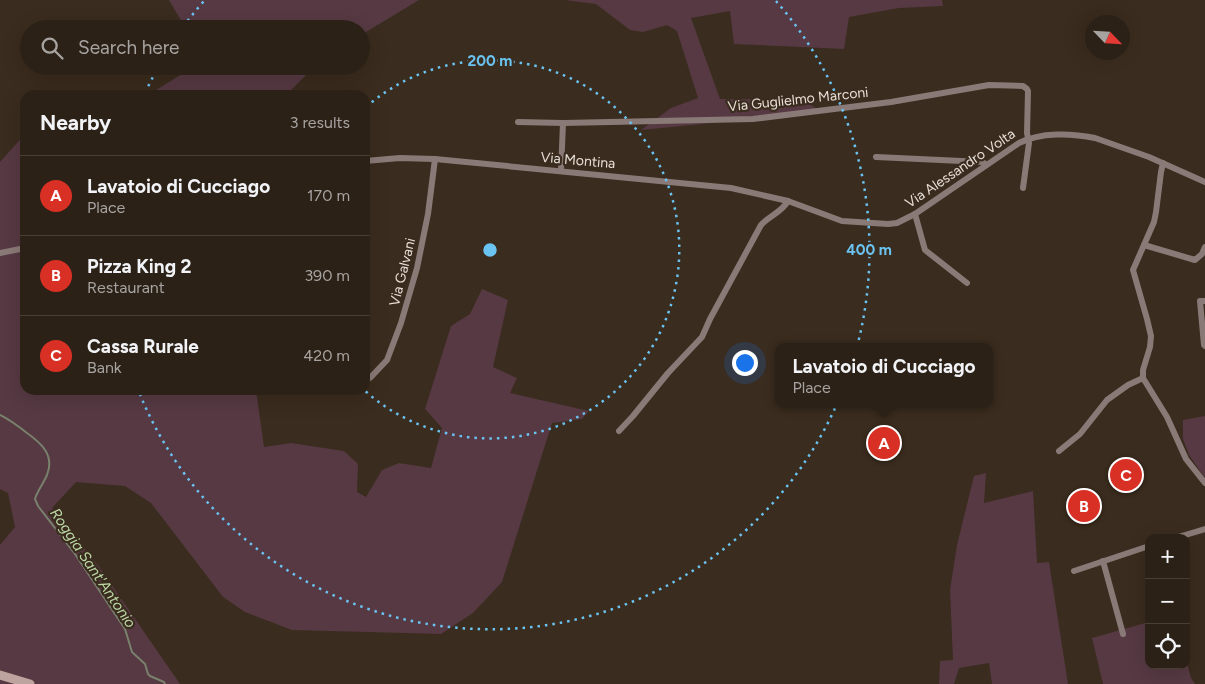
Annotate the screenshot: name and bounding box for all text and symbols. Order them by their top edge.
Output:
north arrow [1085,15,1130,60]
search box [20,20,370,75]
icon: search [38,34,66,62]
text: Search here [78,36,180,59]
text: 200 m [468,52,512,70]
street label: Via Guglielmo Marconi [727,84,869,115]
text: Nearby [40,110,111,135]
text: 3 results [290,113,350,132]
street label: Via Alessandro Volta [902,125,1019,212]
street label: Via Montina [540,149,616,172]
text: Lavatoio di Cucciago [87,175,270,198]
text: A [50,186,62,205]
text: 170 m [307,186,350,205]
text: Place [87,198,125,217]
street label: Via Galvani [386,236,419,308]
centre of rings [481,241,499,259]
text: 400 m [846,241,892,259]
text: Pizza King 2 [87,255,192,278]
text: B [51,266,61,285]
text: 390 m [304,266,350,285]
text: Restaurant [87,278,165,297]
text: Cassa Rurale [87,335,199,358]
popup [775,343,993,408]
text: C [50,346,62,365]
text: 420 m [303,346,350,365]
your location [732,350,758,376]
text: Lavatoio di Cucciago [792,355,976,378]
text: Bank [87,358,122,377]
text: Place [792,378,831,397]
pin: A [868,424,900,462]
pin: C [1110,456,1142,494]
pin: B [1068,487,1100,525]
water label: Roggia Sant'Antonio [46,505,140,632]
map controls [1145,534,1190,669]
button: + [1145,534,1190,579]
button: − [1145,579,1190,624]
button: locate [1145,624,1190,669]

